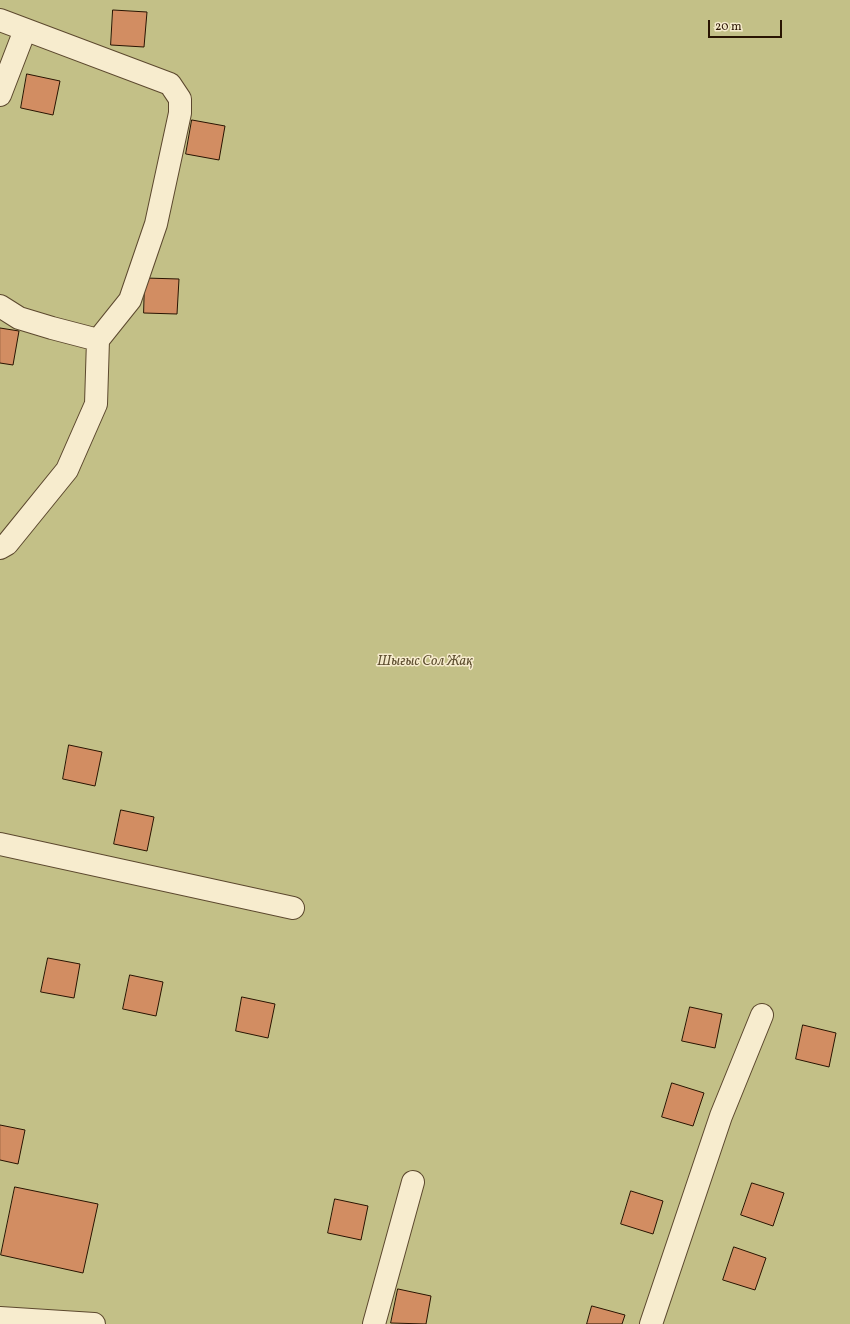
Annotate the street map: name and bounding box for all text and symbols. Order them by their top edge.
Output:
scale bar [710,12,784,38]
text: 20 m [715,19,742,35]
park label: Шығыс Сол Жақ [377,654,473,670]

